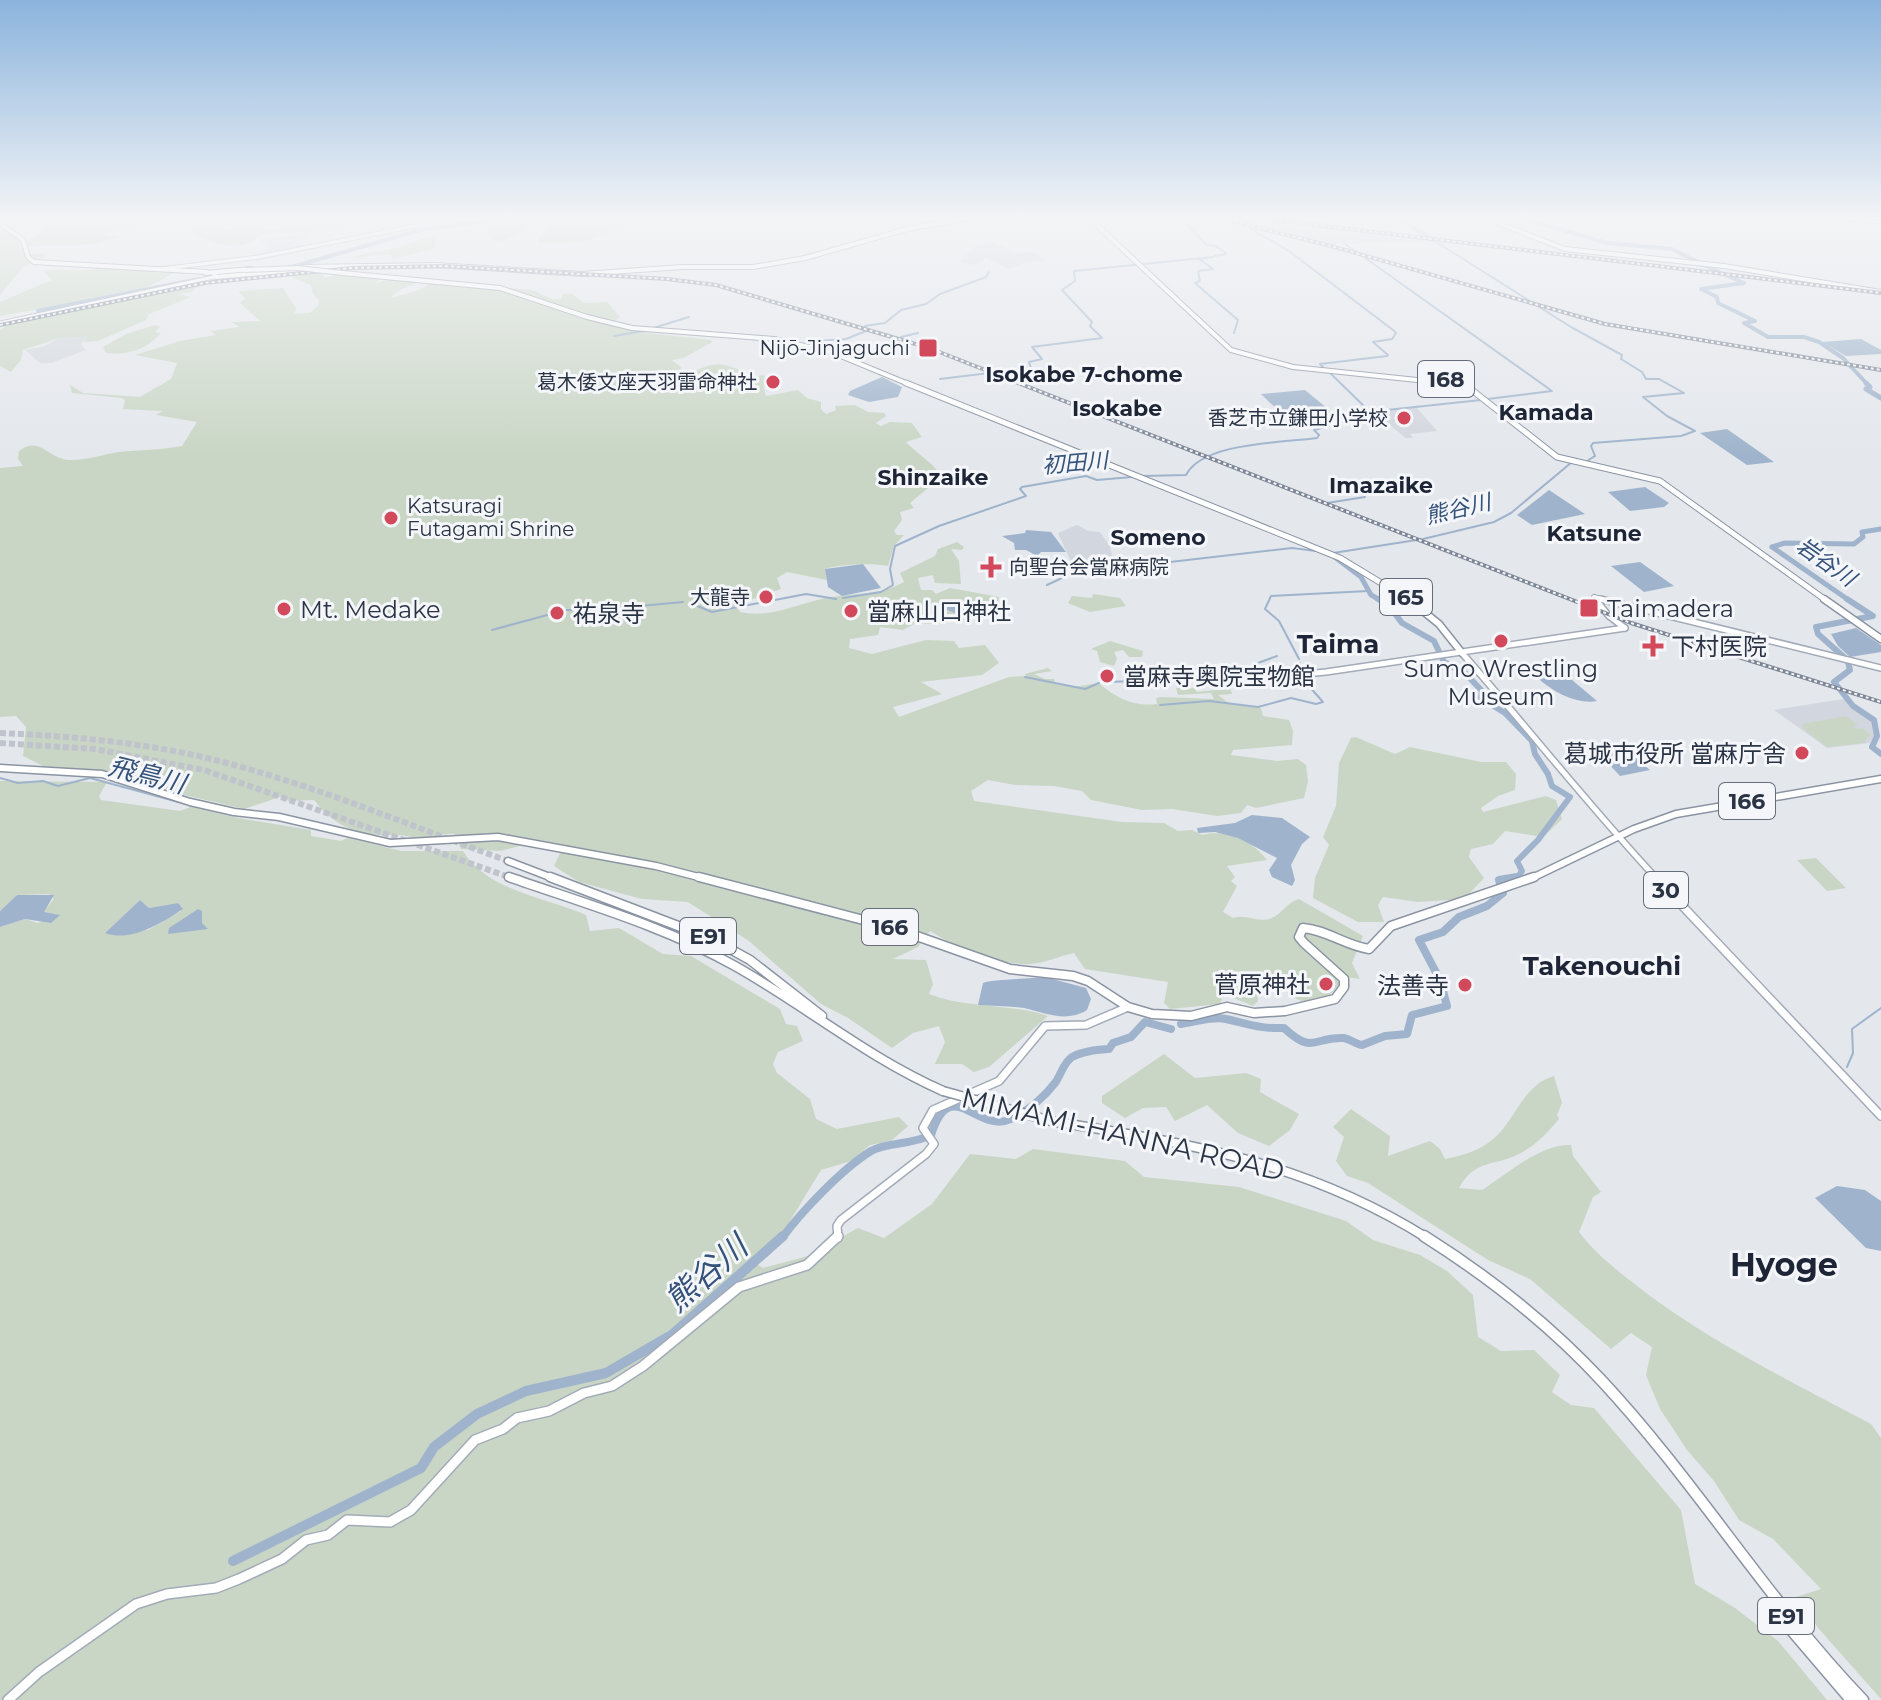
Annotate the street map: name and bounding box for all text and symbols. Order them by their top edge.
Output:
place label: Nijō-Jinjaguchi [760,336,910,360]
marker: Nijō-Jinjaguchi [917,337,939,359]
district label: Isokabe 7-chome [985,361,1183,388]
road number: 168 [1418,361,1474,397]
place label: 葛木倭文座天羽雷命神社 [537,370,757,394]
marker: 葛木倭文座天羽雷命神社 [764,373,782,391]
district label: Isokabe [1072,395,1162,422]
district label: Kamada [1498,399,1594,426]
place label: 香芝市立鎌田小学校 [1208,406,1388,430]
marker: 香芝市立鎌田小学校 [1395,409,1413,427]
water label: 初田川 [1041,447,1111,479]
district label: Shinzaike [878,464,989,491]
district label: Imazaike [1329,472,1433,499]
water label: 熊谷川 [1423,488,1495,530]
place label: Katsuragi Futagami Shrine [407,494,574,541]
marker: Katsuragi Futagami Shrine [382,509,400,527]
district label: Katsune [1546,520,1642,547]
district label: Someno [1110,524,1206,551]
water label: 岩谷川 [1791,532,1862,593]
place label: 向聖台会當麻病院 [1009,555,1169,579]
marker: 向聖台会當麻病院 [980,556,1002,578]
road number: 165 [1380,579,1432,615]
place label: 大龍寺 [690,585,750,609]
marker: 大龍寺 [757,588,775,606]
place label: Taimadera [1607,594,1734,623]
place label: Mt. Medake [300,595,440,624]
place label: 當麻山口神社 [867,597,1011,626]
marker: Taimadera [1578,597,1600,619]
place label: 祐泉寺 [573,599,645,628]
marker: Mt. Medake [275,600,293,618]
marker: 當麻山口神社 [842,602,860,620]
marker: 祐泉寺 [548,604,566,622]
district label: Taima [1297,628,1379,660]
marker: Sumo Wrestling Museum [1492,632,1510,650]
place label: 下村医院 [1671,632,1767,661]
marker: 下村医院 [1642,635,1664,657]
place label: Sumo Wrestling Museum [1404,654,1598,711]
place label: 當麻寺奥院宝物館 [1123,662,1315,691]
marker: 當麻寺奥院宝物館 [1098,667,1116,685]
place label: 葛城市役所 當麻庁舎 [1564,739,1786,768]
marker: 葛城市役所 當麻庁舎 [1793,744,1811,762]
water label: 飛鳥川 [105,750,192,801]
road number: 166 [1719,783,1775,819]
road number: 30 [1644,872,1688,908]
road number: 166 [862,909,918,945]
road number: E91 [680,918,736,954]
district label: Takenouchi [1523,950,1681,982]
place label: 菅原神社 [1214,970,1310,999]
place label: 法善寺 [1377,971,1449,1000]
marker: 菅原神社 [1317,975,1335,993]
marker: 法善寺 [1456,976,1474,994]
street label: MIMAMI-HANNA ROAD [958,1080,1288,1188]
water label: 熊谷川 [657,1225,757,1319]
district label: Hyoge [1730,1245,1838,1284]
road number: E91 [1758,1598,1814,1634]

